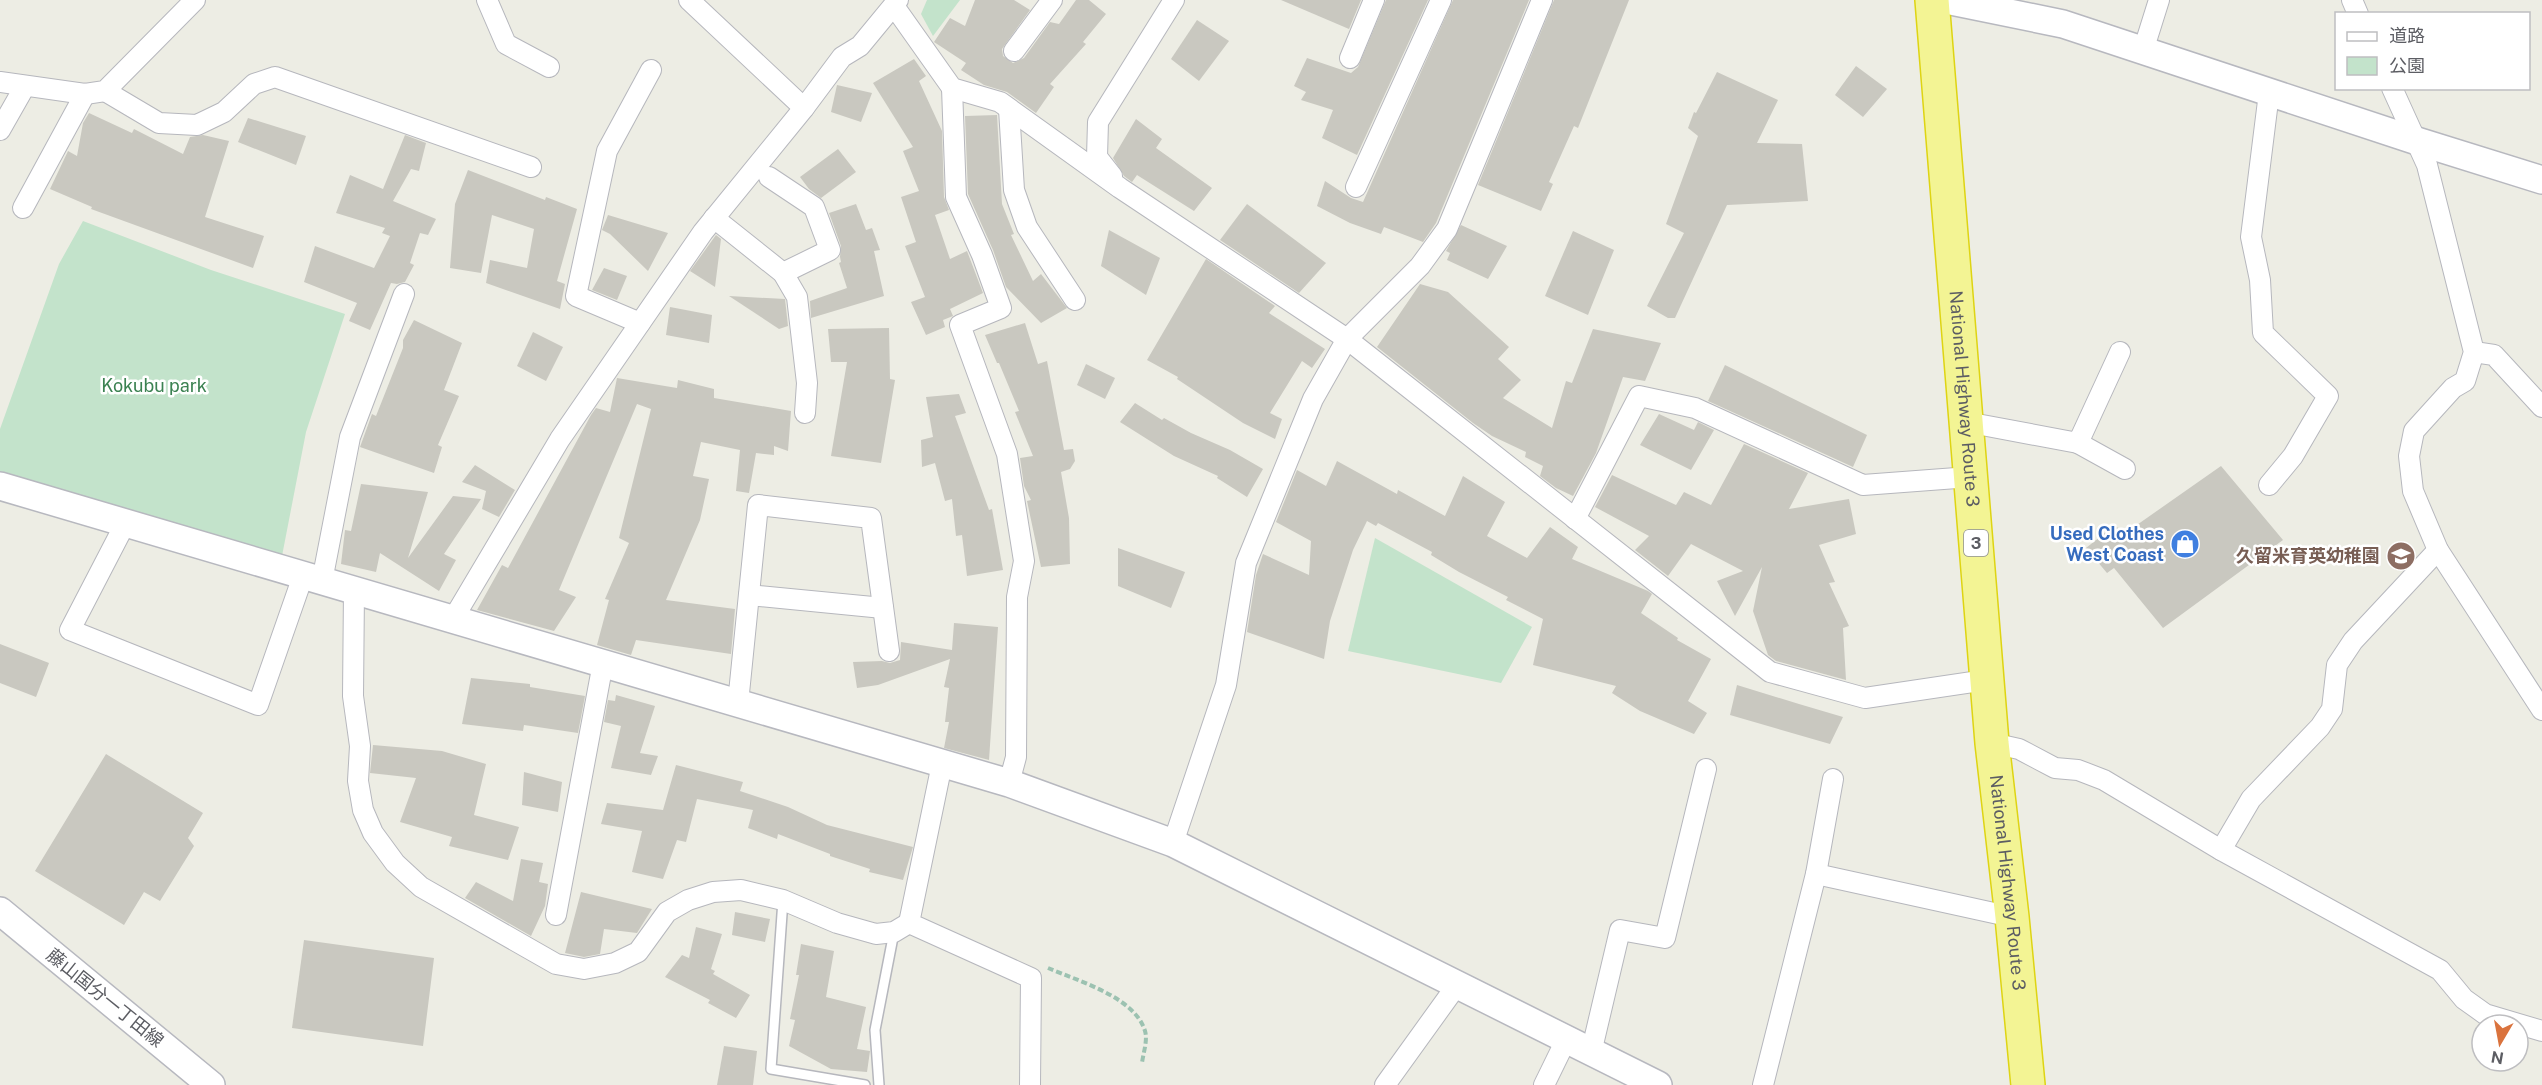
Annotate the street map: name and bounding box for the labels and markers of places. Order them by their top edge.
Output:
place label: Used Clothes West Coast [2050,523,2164,565]
shop icon: Used Clothes West Coast [2169,528,2201,560]
school or university icon: 久留米育英幼稚園 [2385,540,2417,572]
place label: 久留米育英幼稚園 [2236,545,2380,566]

